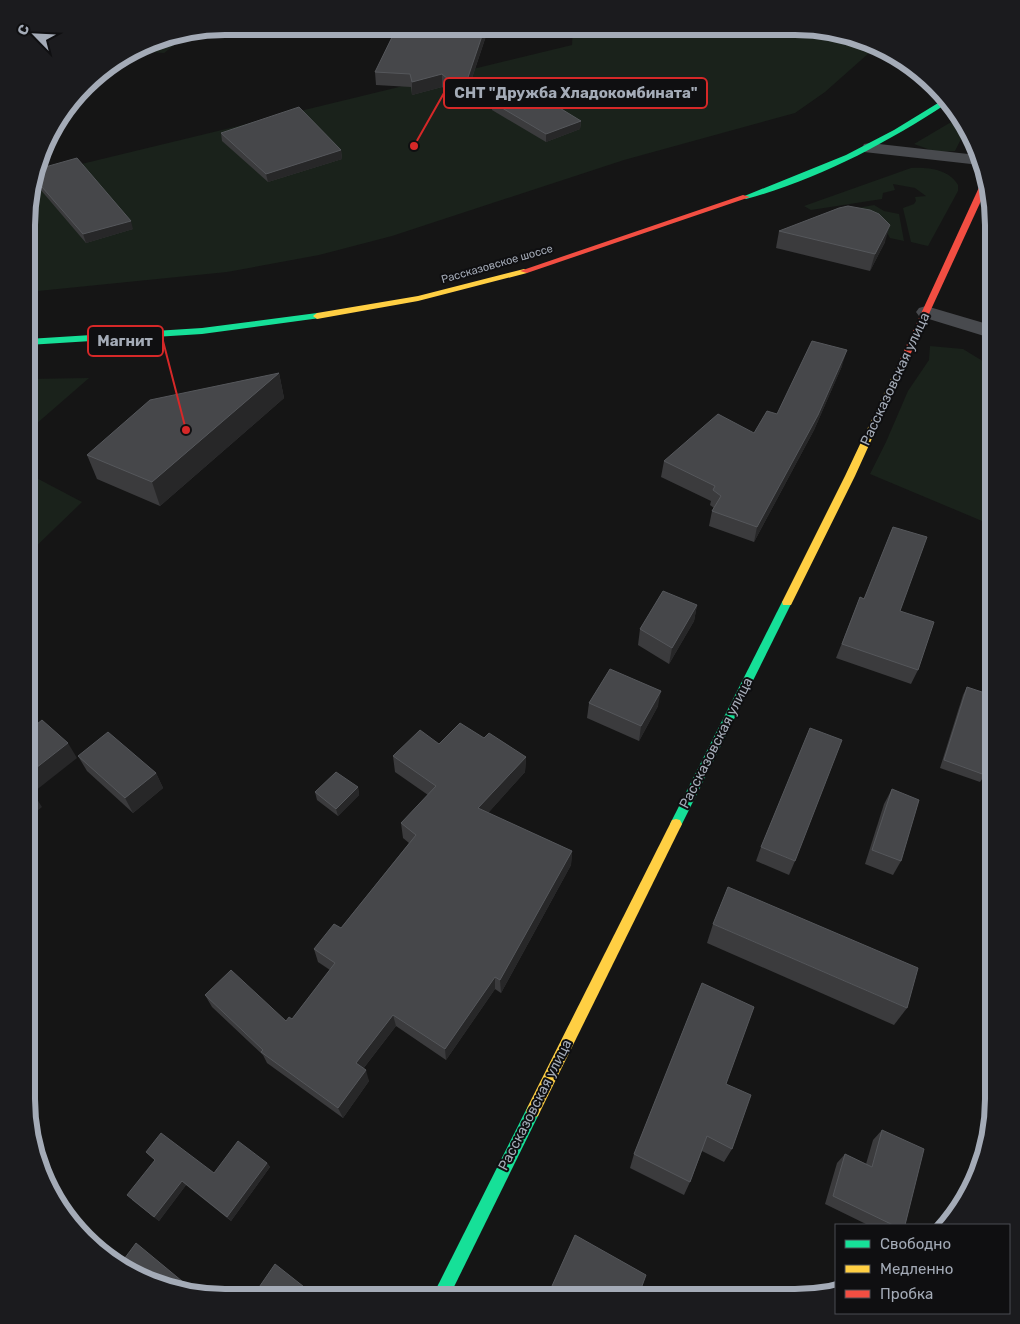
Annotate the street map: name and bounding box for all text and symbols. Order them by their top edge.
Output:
north arrow [10,10,60,60]
text: С [14,22,33,38]
callout: СНТ "Дружба Хладокомбината" [444,78,707,108]
text: СНТ "Дружба Хладокомбината" [454,84,698,102]
street label: Рассказовское шоссе [440,242,554,286]
street label: Рассказовская улица [857,310,933,448]
callout: Магнит [88,326,163,356]
text: Магнит [97,332,154,350]
street label: Рассказовская улица [676,675,756,811]
street label: Рассказовская улица [495,1037,575,1173]
legend [835,1224,1010,1314]
text: Свободно [880,1235,951,1253]
text: Медленно [880,1260,953,1278]
text: Пробка [880,1285,933,1303]

